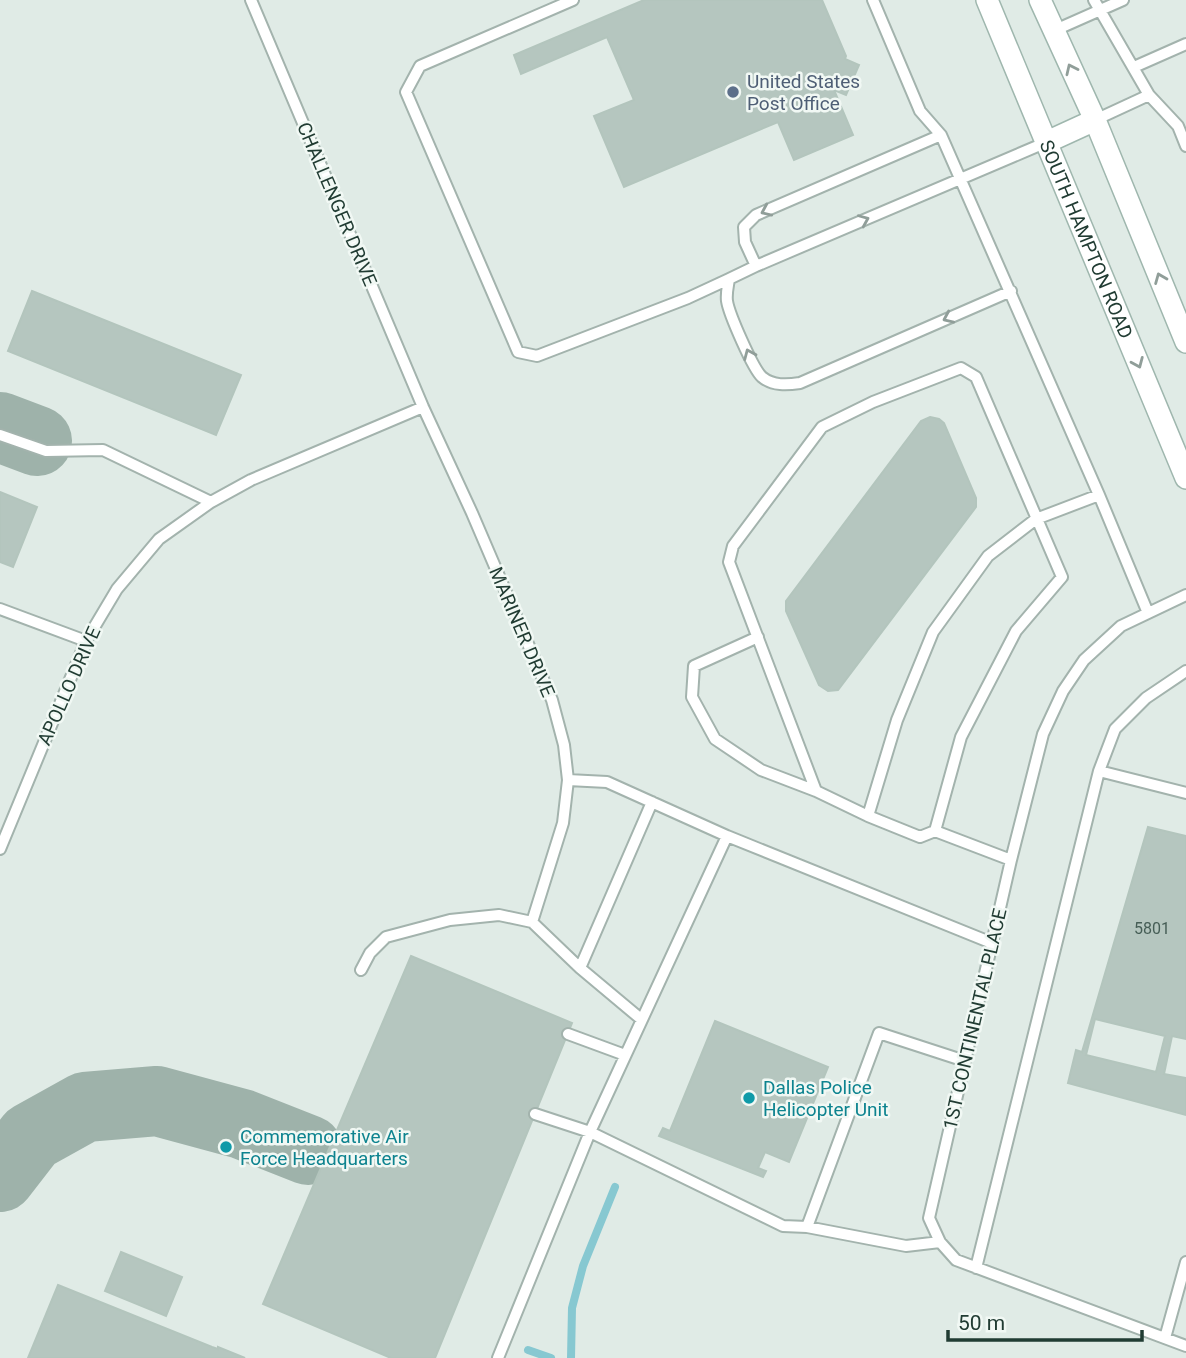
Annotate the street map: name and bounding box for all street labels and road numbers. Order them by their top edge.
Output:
street label: CHALLENGER DRIVE [292,119,382,290]
street label: SOUTH HAMPTON ROAD [1035,136,1138,342]
street label: MARINER DRIVE [484,564,560,701]
street label: APOLLO DRIVE [33,623,105,749]
street label: 1ST CONTINENTAL PLACE [938,906,1012,1132]

